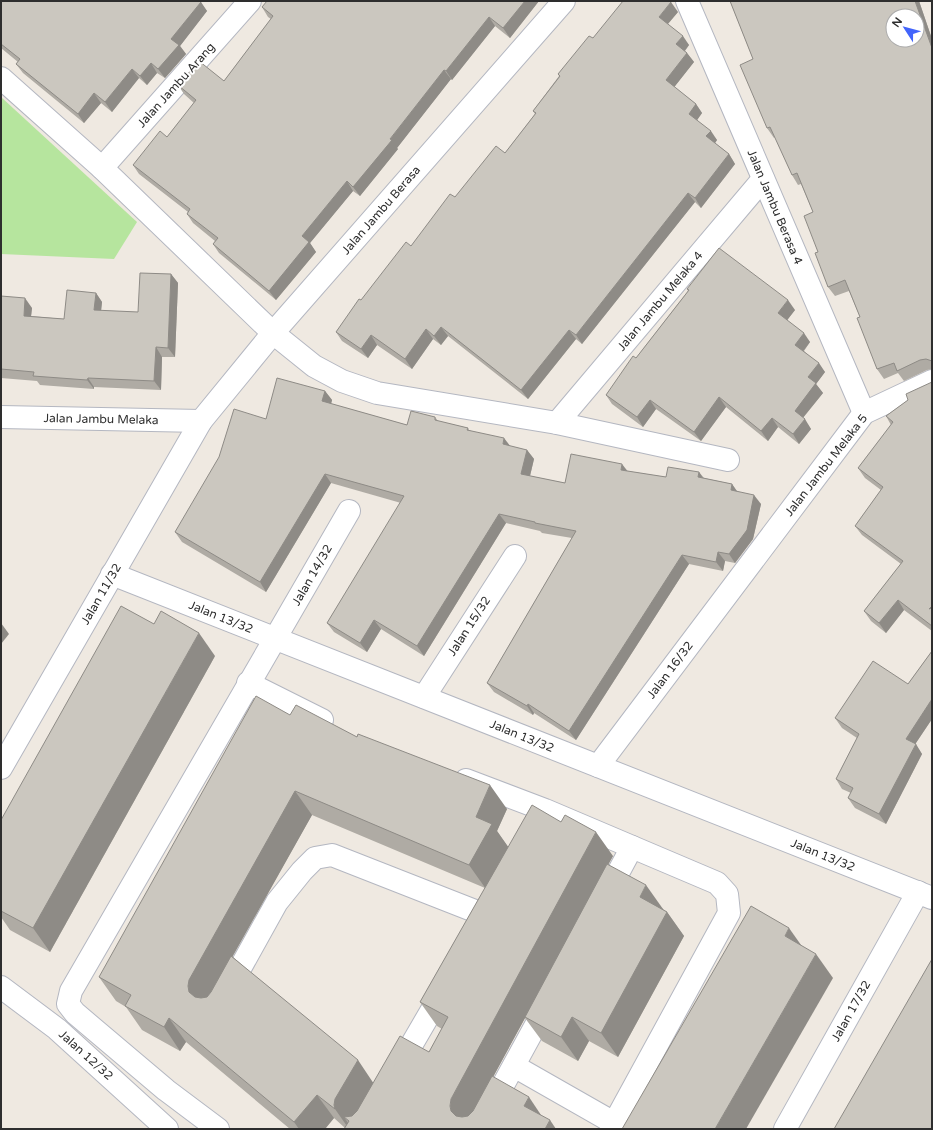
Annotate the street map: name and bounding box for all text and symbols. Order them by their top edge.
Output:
north arrow [885,8,925,48]
text: N [889,15,905,30]
street label: Jalan Jambu Arang [134,40,218,130]
street label: Jalan Jambu Berasa 4 [744,147,806,267]
street label: Jalan Jambu Berasa [339,163,423,257]
street label: Jalan Jambu Melaka 4 [614,248,706,354]
street label: Jalan Jambu Melaka [43,411,159,427]
street label: Jalan Jambu Melaka 5 [782,411,870,519]
street label: Jalan 14/32 [289,542,335,608]
street label: Jalan 11/32 [78,561,124,627]
street label: Jalan 15/32 [445,594,493,658]
street label: Jalan 13/32 [187,598,255,636]
street label: Jalan 16/32 [644,639,696,701]
street label: Jalan 13/32 [488,717,556,755]
street label: Jalan 13/32 [789,836,857,874]
street label: Jalan 17/32 [828,978,874,1044]
street label: Jalan 12/32 [56,1027,116,1083]

